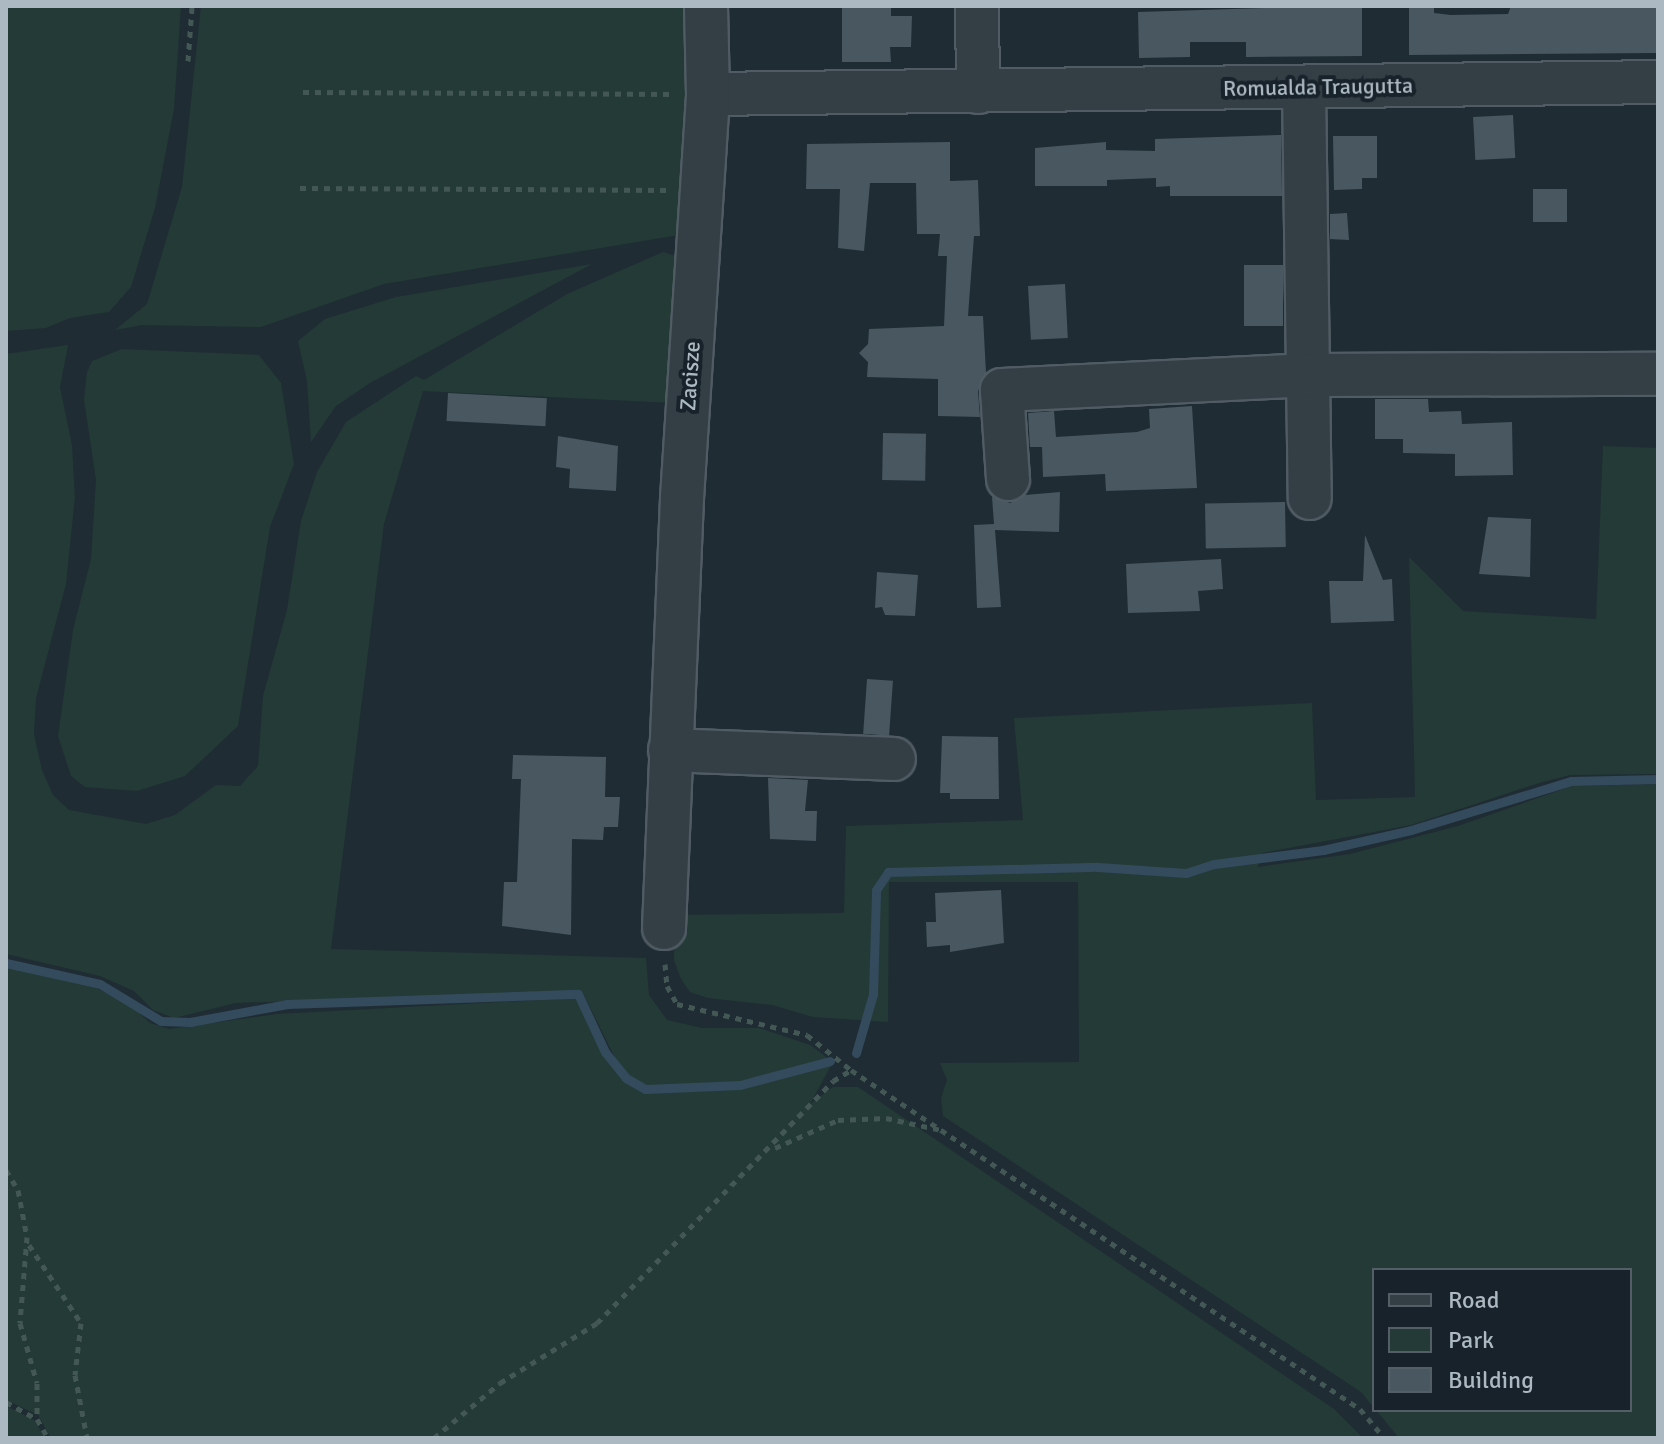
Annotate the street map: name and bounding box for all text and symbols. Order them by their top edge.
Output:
street label: Romualda Traugutta [1223,72,1413,102]
street label: Zacisze [674,340,706,412]
legend [1372,1268,1632,1412]
text: Road [1448,1285,1499,1315]
text: Park [1448,1325,1494,1355]
text: Building [1448,1365,1534,1395]

